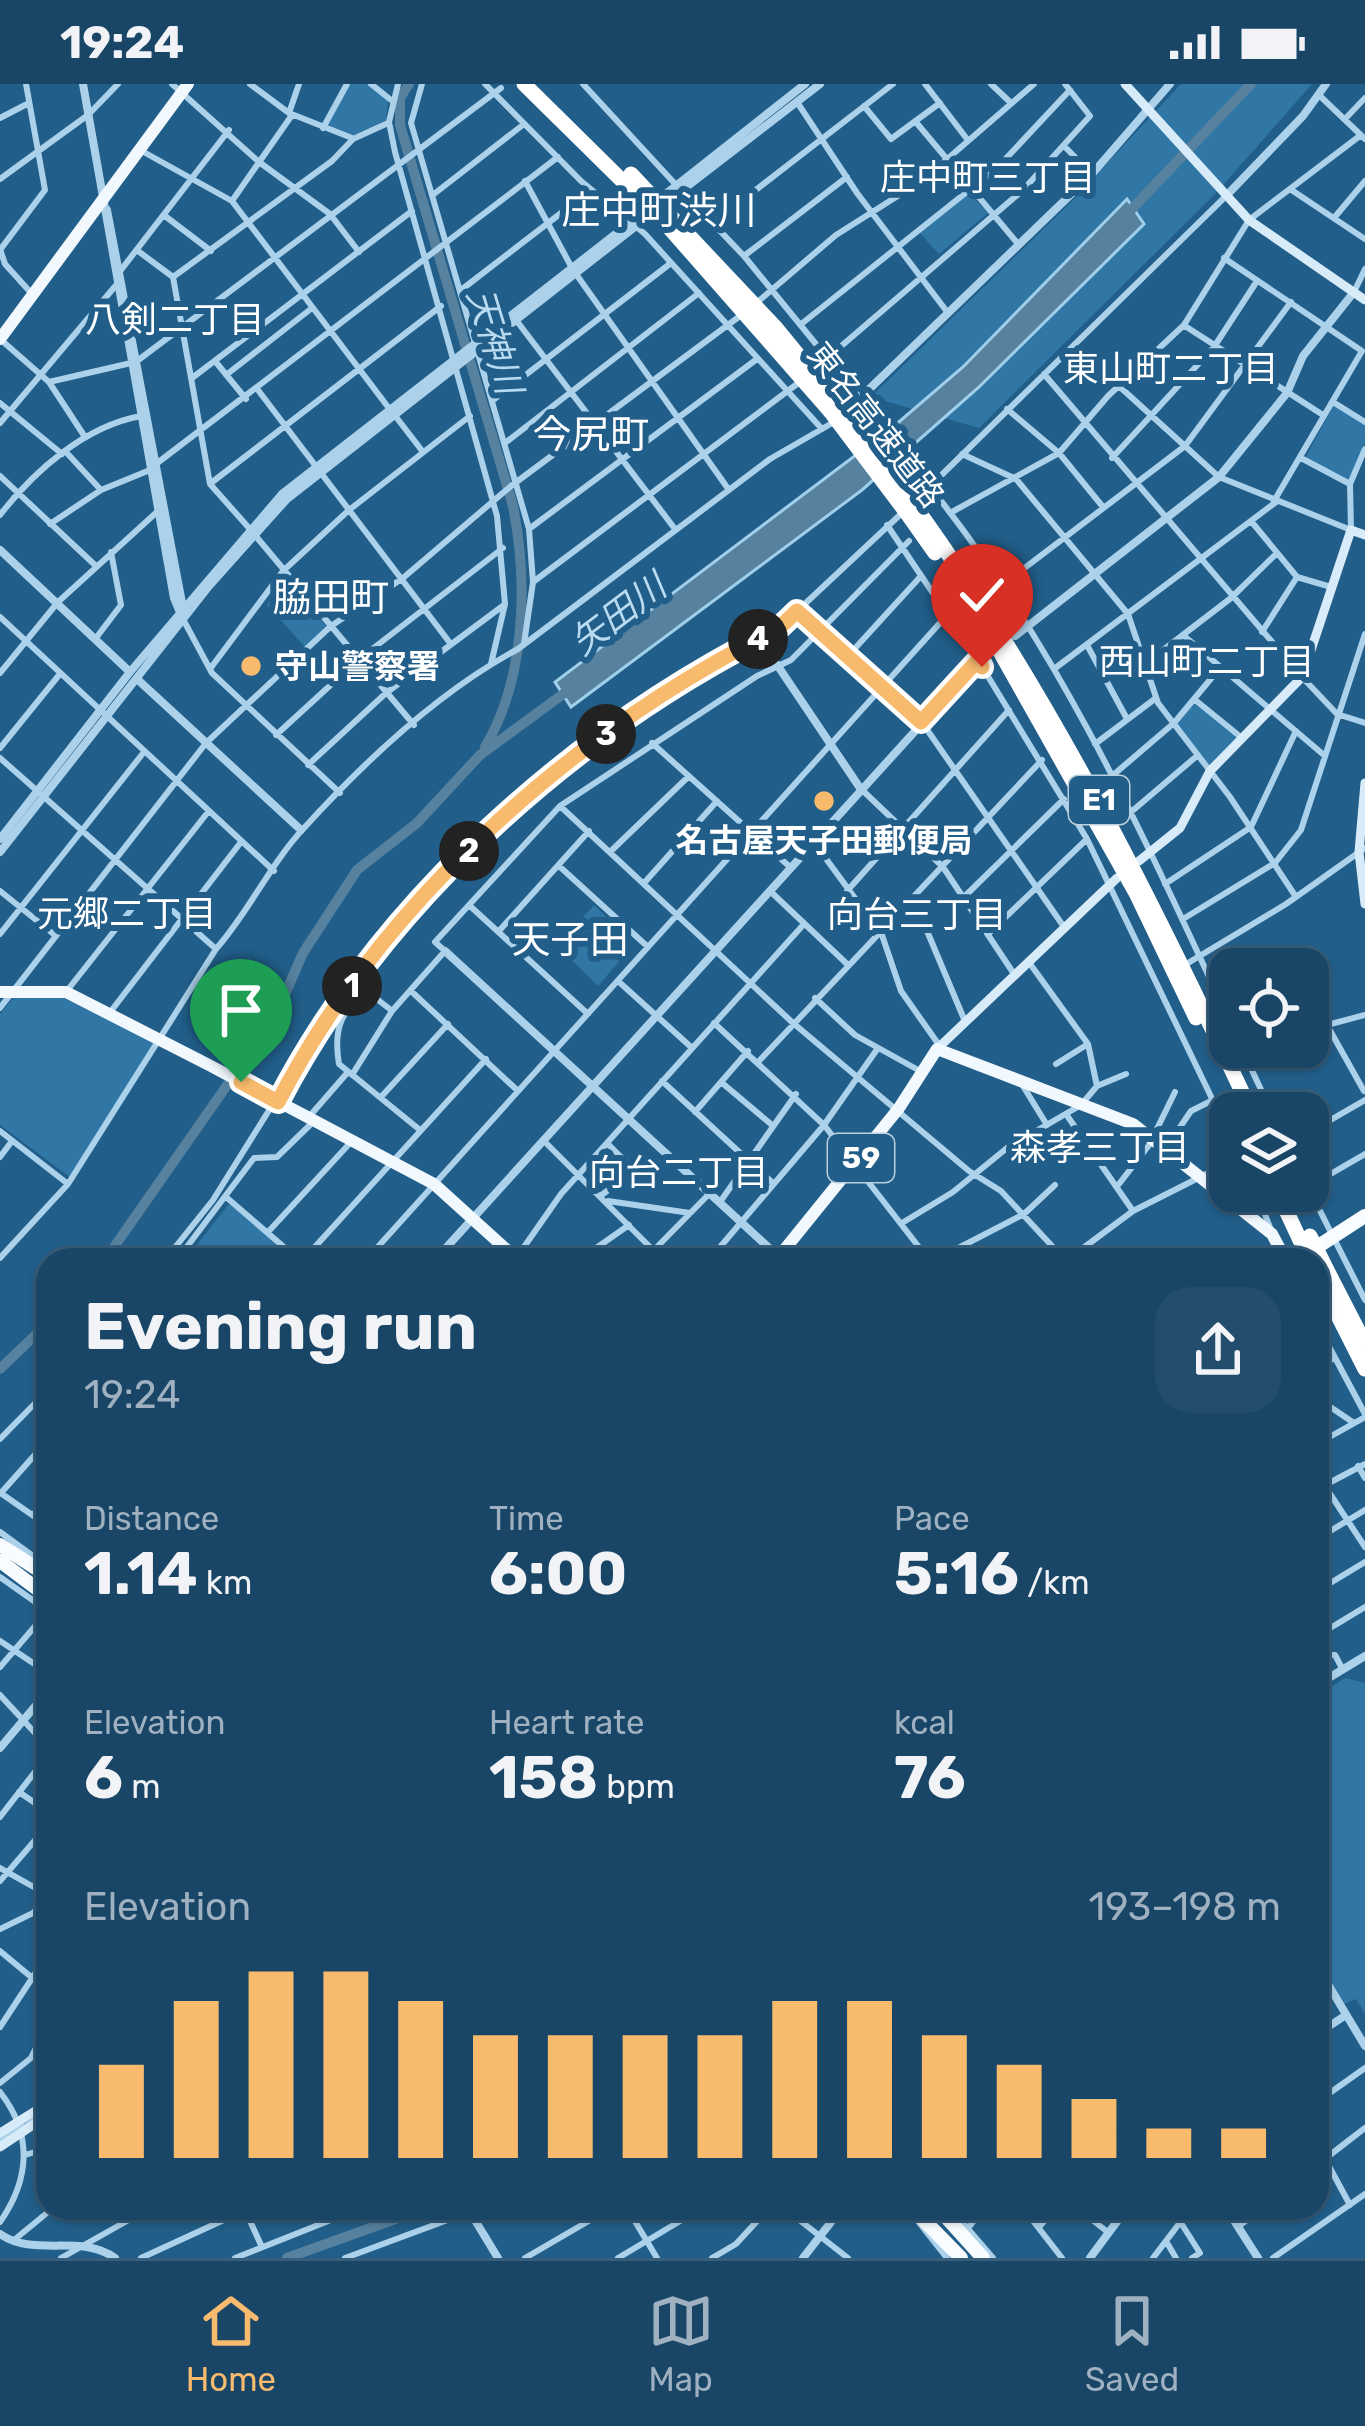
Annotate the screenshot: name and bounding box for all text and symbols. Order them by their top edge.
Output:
text: 19:24 [60,16,184,69]
district label: 庄中町三丁目 [880,156,1096,199]
district label: 庄中町渋川 [561,188,757,234]
water label: 天神川 [459,283,533,403]
district label: 八剣二丁目 [85,298,265,341]
street label: 東名高速道路 [800,335,952,515]
district label: 東山町二丁目 [1063,347,1279,390]
district label: 今尻町 [532,412,650,458]
pin [931,544,1033,667]
water label: 矢田川 [562,562,677,664]
icon: check [949,562,1015,628]
district label: 脇田町 [272,575,390,621]
pin: 4 [728,609,788,669]
text: 4 [747,619,769,658]
district label: 西山町二丁目 [1099,640,1315,683]
place label: 守山警察署 [275,647,440,686]
marker: 守山警察署 [238,653,264,679]
pin: 3 [576,704,636,764]
text: 3 [595,714,617,753]
road number: E1 [1069,776,1129,824]
marker: 名古屋天子田郵便局 [811,788,837,814]
pin: 2 [439,821,499,881]
place label: 名古屋天子田郵便局 [676,821,973,860]
text: 2 [458,831,480,870]
district label: 元郷二丁目 [37,892,217,935]
district label: 向台三丁目 [827,893,1007,936]
district label: 天子田 [511,917,629,963]
map controls [1209,948,1329,1212]
button: locate [1209,948,1329,1068]
pin: 1 [322,956,382,1016]
pin [190,959,292,1082]
text: 1 [344,966,360,1005]
icon: arrive [208,977,274,1043]
button: layers [1209,1092,1329,1212]
district label: 森孝三丁目 [1010,1126,1190,1169]
road number: 59 [828,1134,894,1182]
district label: 向台二丁目 [589,1151,769,1194]
text: Evening run [84,1287,477,1366]
button: share [1155,1287,1281,1413]
text: 19:24 [84,1372,181,1418]
text: Distance [84,1499,219,1538]
text: Time [489,1499,564,1538]
text: Pace [894,1499,970,1538]
text: 1.14 [84,1538,198,1609]
text: 6:00 [489,1538,627,1609]
text: 5:16 [894,1538,1019,1609]
text: km [198,1563,252,1602]
text: /km [1019,1563,1090,1602]
text: Elevation [84,1703,225,1742]
text: Heart rate [489,1703,645,1742]
text: kcal [894,1703,955,1742]
text: 6 [84,1742,123,1813]
text: 158 [489,1742,598,1813]
text: 76 [894,1742,966,1813]
text: m [123,1767,161,1806]
text: bpm [598,1767,675,1806]
text: Elevation [84,1884,251,1930]
text: 193–198 m [1089,1884,1281,1930]
tab: Home [186,2288,276,2399]
tab: Map [648,2288,714,2399]
tab: Saved [1085,2288,1179,2399]

